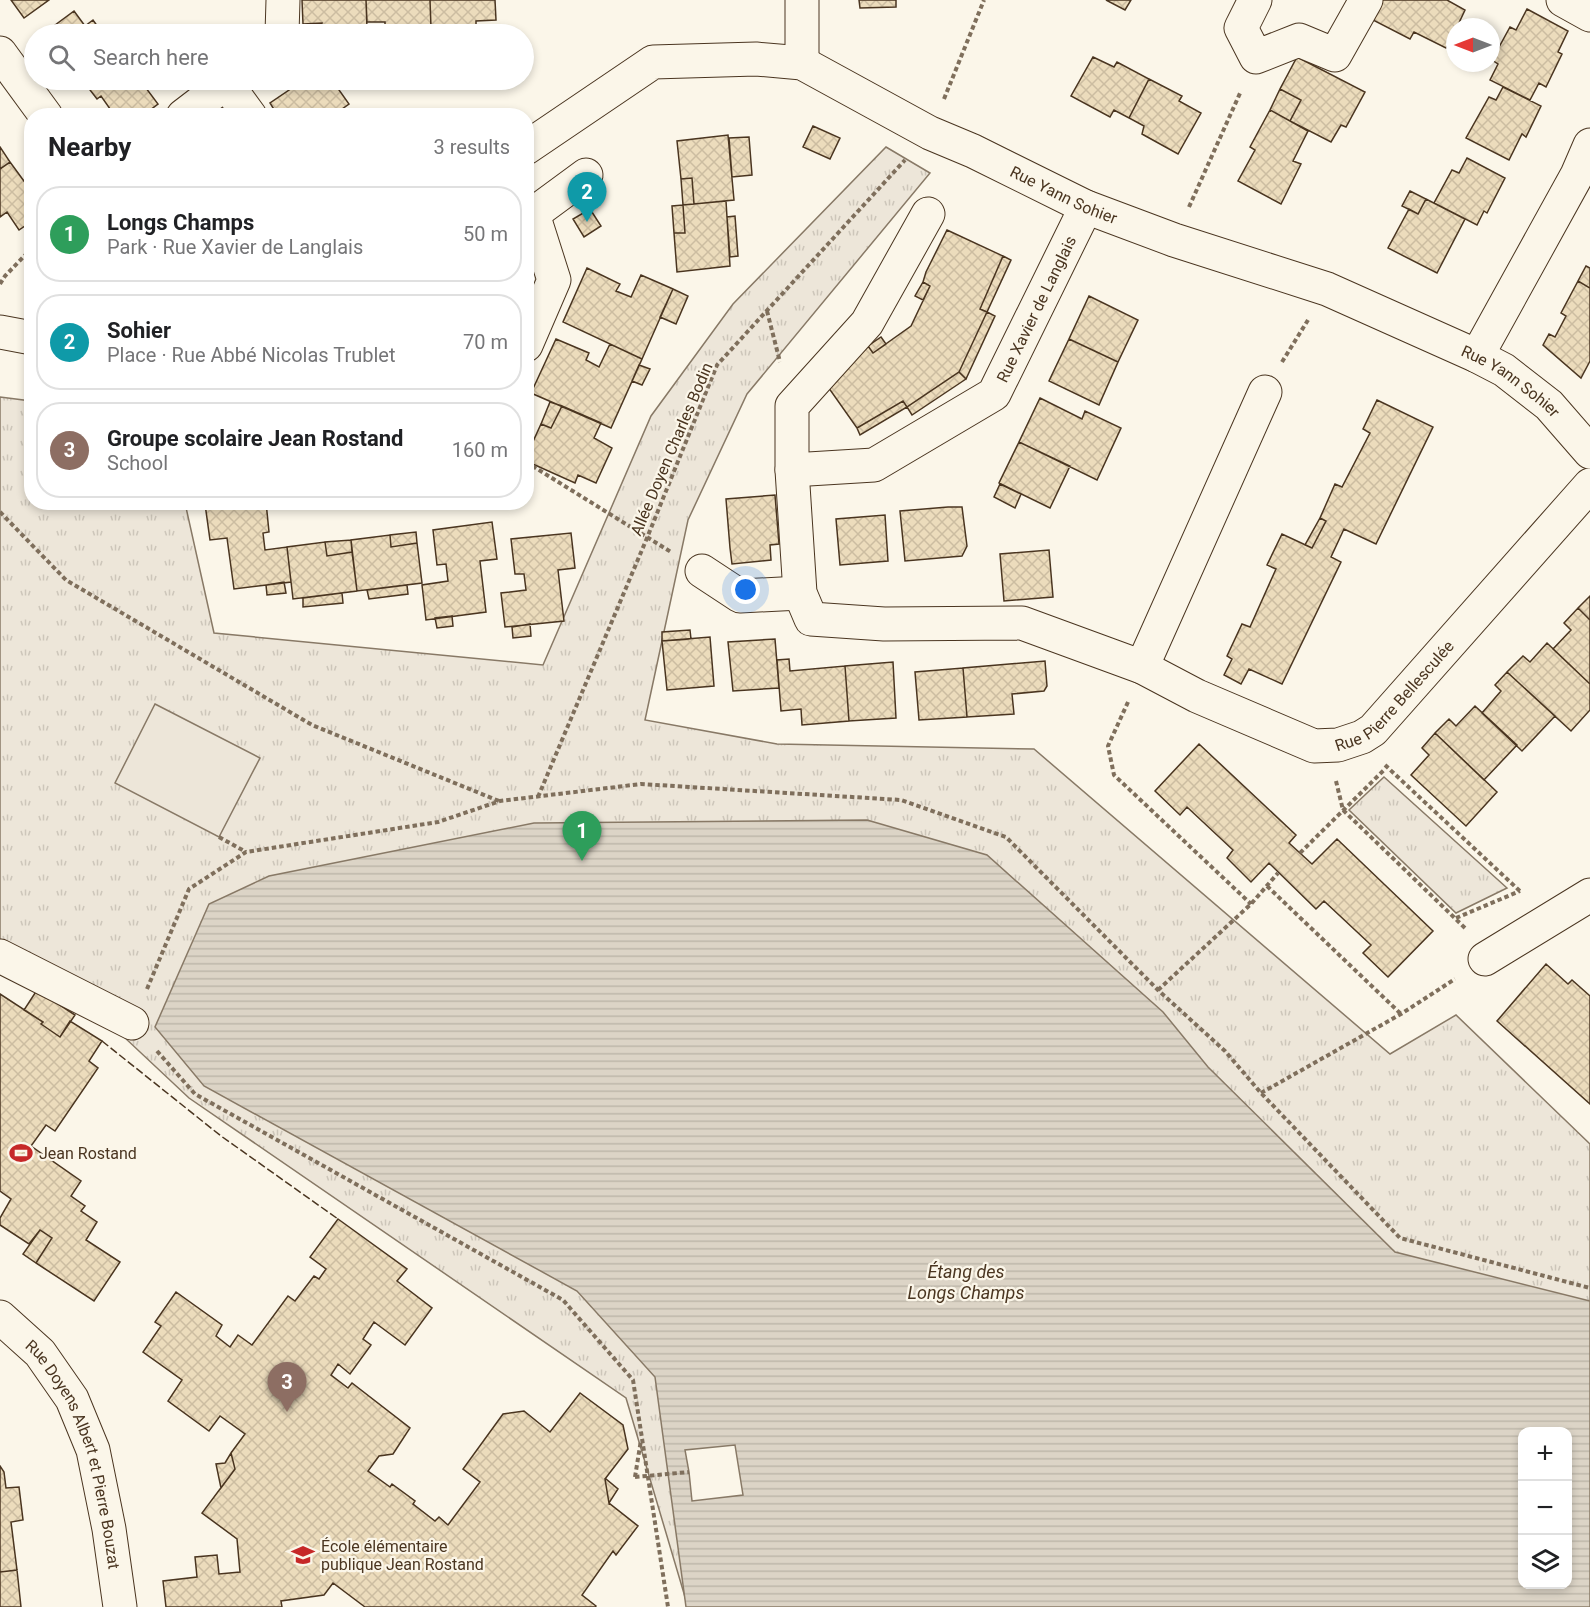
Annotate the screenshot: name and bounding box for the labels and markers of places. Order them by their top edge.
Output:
pin: 2 [568,172,606,222]
pin: 1 [562,812,602,861]
sports icon: Jean Rostand [8,1140,34,1166]
place label: Jean Rostand [39,1144,137,1163]
pin: 3 [268,1362,306,1412]
place label: École élémentaire publique Jean Rostand [321,1537,484,1574]
school or university icon: École élémentaire publique Jean Rostand [290,1542,316,1568]

